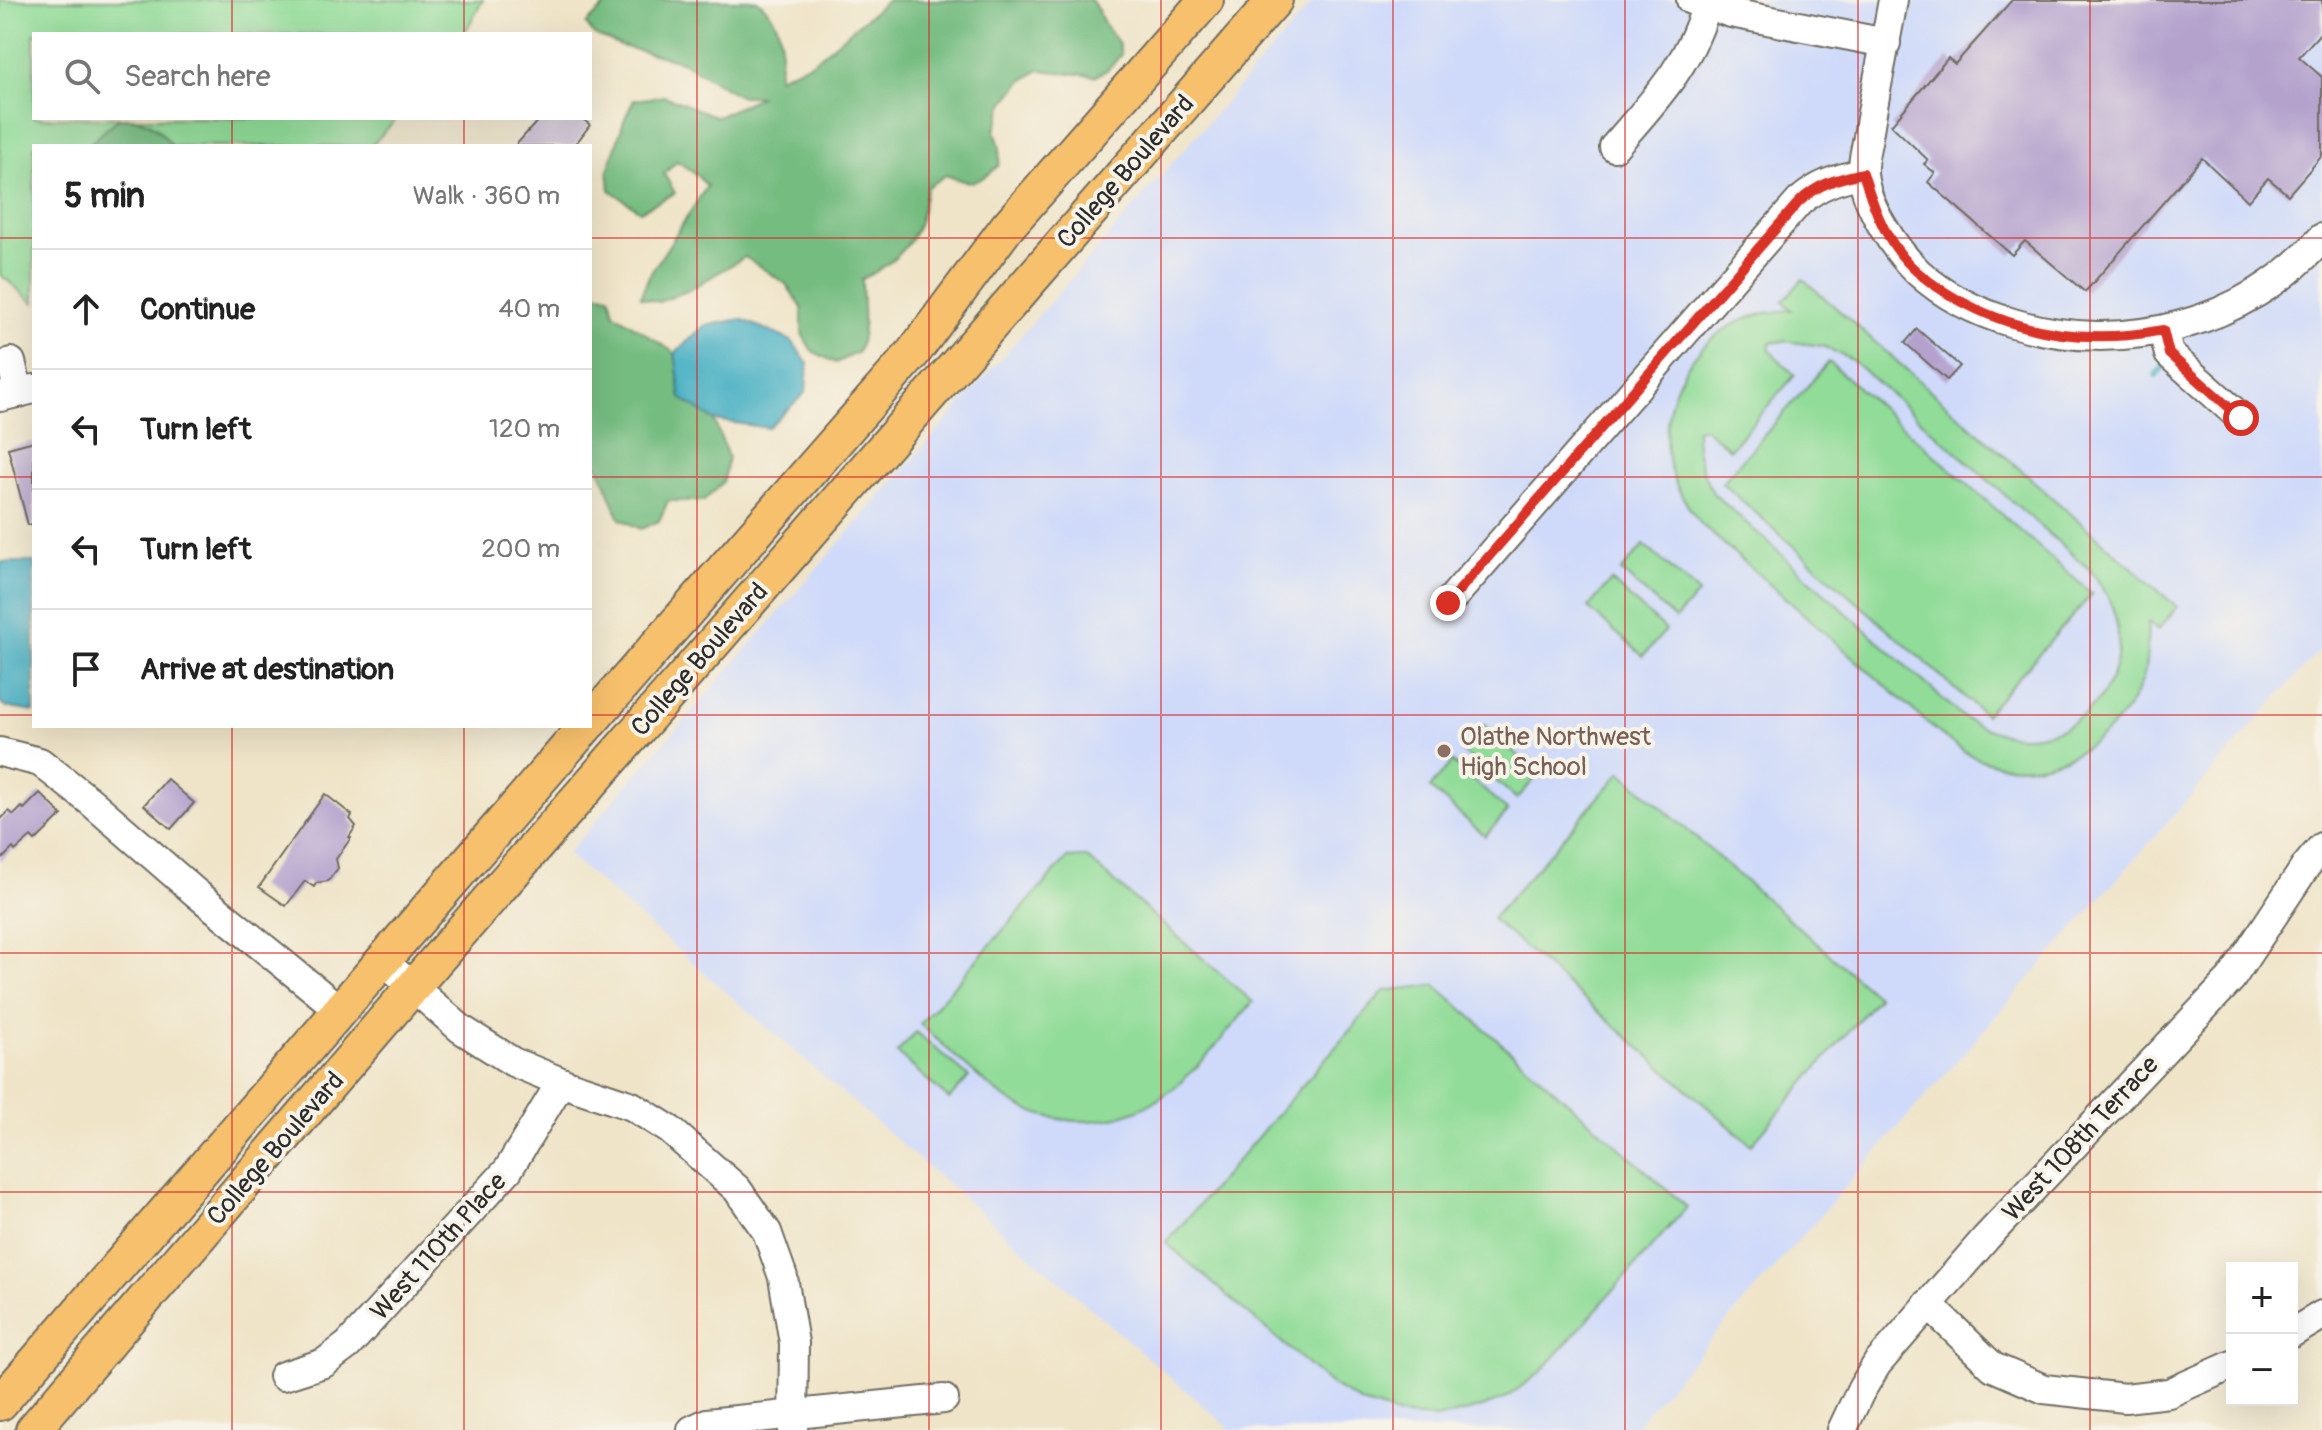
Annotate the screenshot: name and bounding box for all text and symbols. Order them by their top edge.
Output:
search box [32,32,592,120]
icon: search [60,54,104,98]
text: Search here [124,58,271,95]
street label: College Boulevard [1050,88,1201,255]
text: 5 min [64,175,145,218]
text: Walk · 360 m [413,180,560,212]
icon: ahead [64,287,108,331]
text: Continue [140,291,255,328]
text: 40 m [498,293,560,325]
route start [2223,400,2259,436]
icon: left [64,407,108,451]
text: Turn left [140,411,251,448]
text: 120 m [489,413,560,445]
icon: left [64,527,108,571]
text: Turn left [140,531,251,568]
text: 200 m [481,533,560,565]
street label: College Boulevard [624,576,775,743]
route end [1430,585,1466,621]
icon: arrive [64,647,108,691]
text: Arrive at destination [140,651,394,688]
place label: Olathe Northwest High School [1460,721,1652,783]
marker: Olathe Northwest High School [1435,742,1453,760]
street label: West 108th Terrace [1996,1049,2166,1228]
street label: College Boulevard [200,1065,351,1232]
street label: West 110th Place [364,1166,514,1327]
map controls [2226,1262,2298,1406]
button: + [2226,1262,2298,1334]
button: − [2226,1334,2298,1406]

